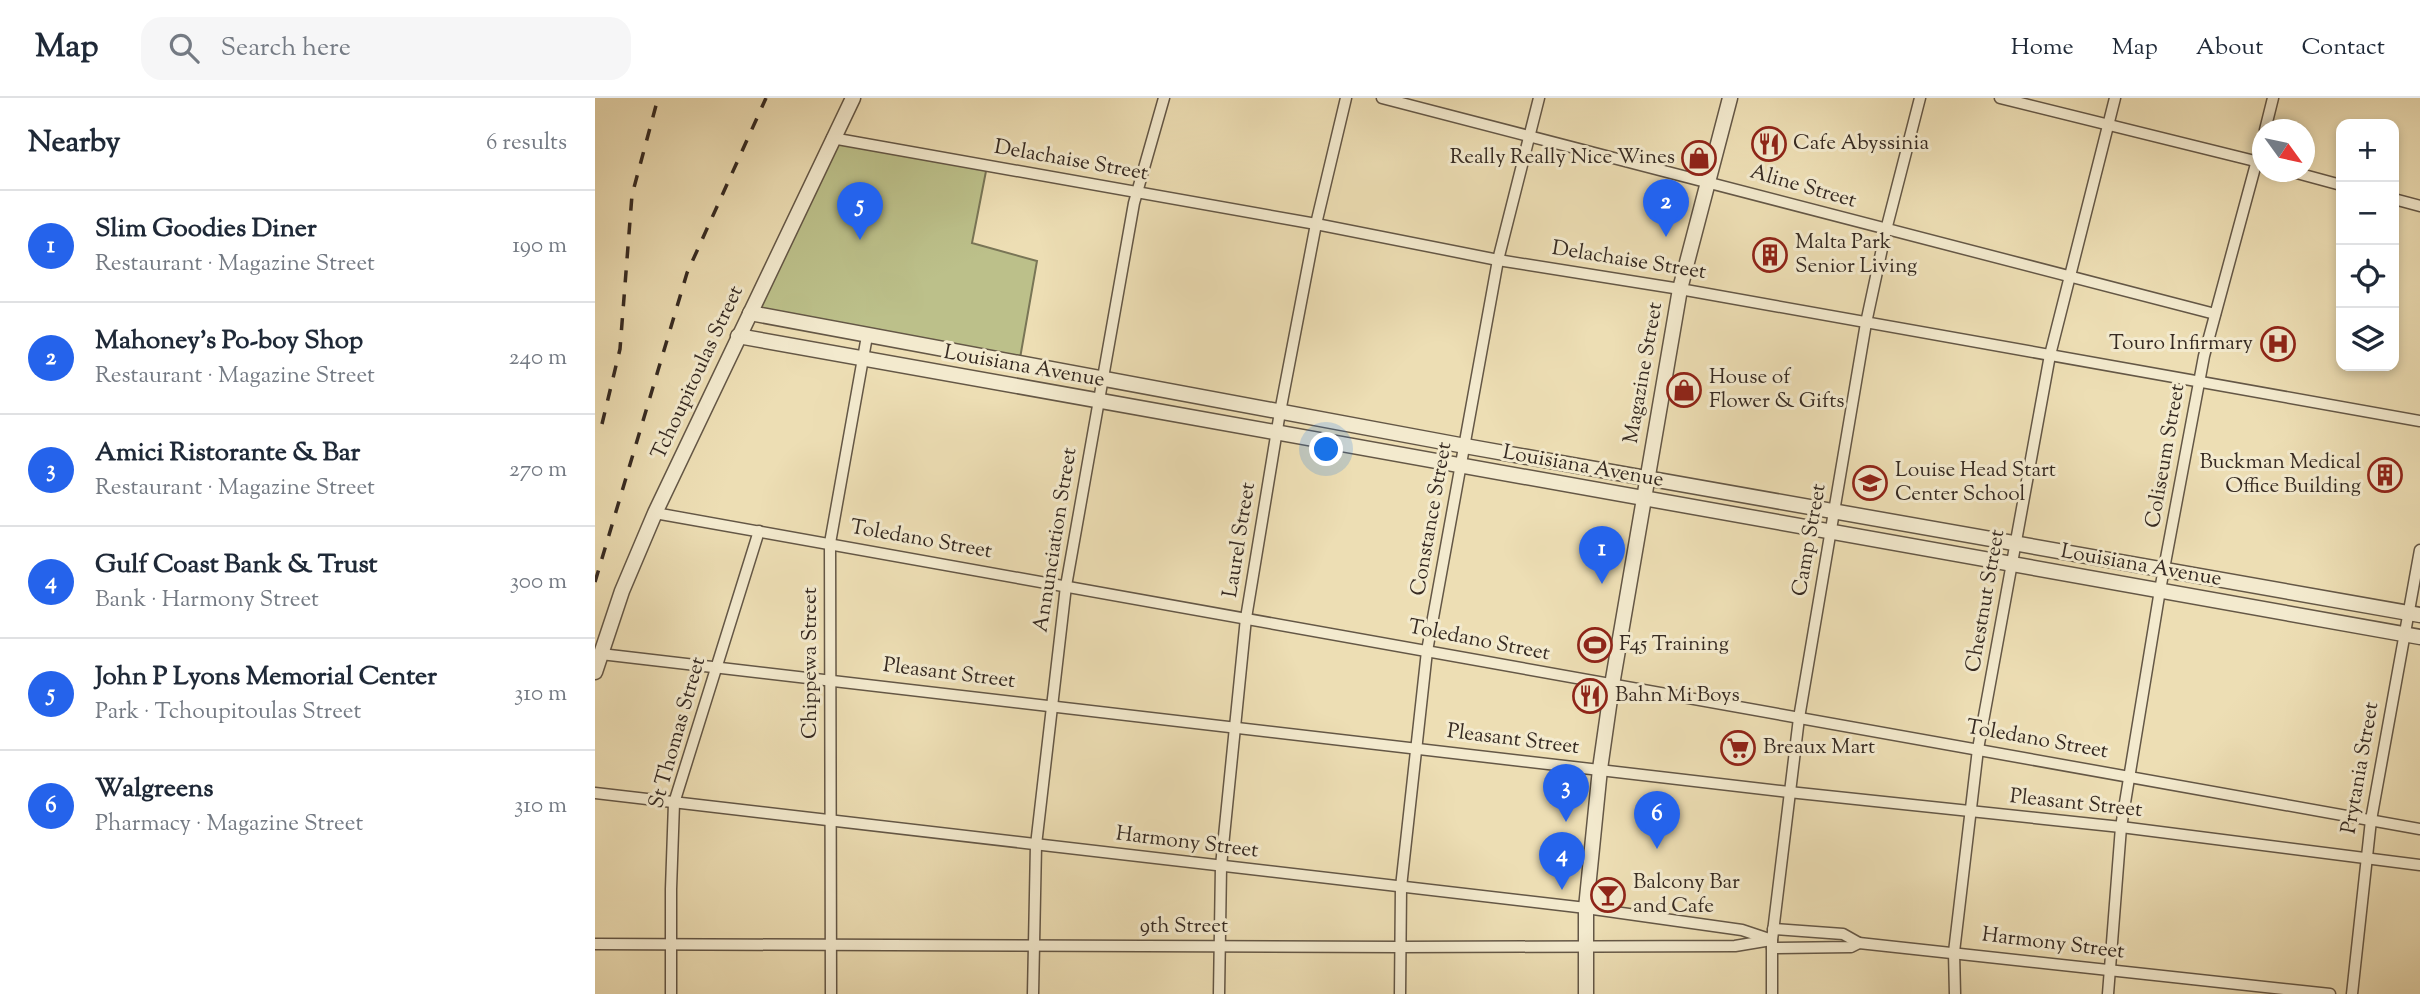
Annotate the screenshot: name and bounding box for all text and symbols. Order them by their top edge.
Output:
search box [141,17,631,80]
text: Map [35,24,99,72]
icon: search [165,29,203,67]
text: Search here [221,30,351,67]
text: Home [2011,31,2074,65]
text: Map [2112,31,2158,65]
text: About [2196,31,2263,65]
text: Contact [2301,31,2385,65]
north arrow [2252,119,2315,182]
map controls [2336,119,2399,371]
button: + [2336,119,2399,182]
text: Nearby [28,122,120,165]
restaurant icon: Cafe Abyssinia [1750,125,1788,163]
text: 6 results [486,127,567,160]
place label: Cafe Abyssinia [1793,129,1929,159]
street label: Delachaise Street [992,133,1150,189]
shop icon: Really Really Nice Wines [1680,139,1718,177]
place label: Really Really Nice Wines [1450,143,1675,173]
street label: Aline Street [1746,157,1860,217]
pin: 2 [1643,179,1689,237]
pin: 5 [837,182,883,240]
button: − [2336,182,2399,245]
text: Slim Goodies Diner [95,211,317,248]
place label: Malta Park Senior Living [1795,228,1917,282]
text: 1 [47,230,55,263]
text: 190 m [512,230,567,263]
street label: Delachaise Street [1550,234,1708,288]
building icon: Malta Park Senior Living [1751,236,1789,274]
button: locate [2336,245,2399,308]
text: Restaurant · Magazine Street [95,248,375,281]
street label: Tchoupitoulas Street [645,281,751,465]
street label: Magazine Street [1617,300,1671,446]
button: layers [2336,308,2399,371]
text: Mahoney's Po-boy Shop [95,323,363,360]
hospital icon: Touro Infirmary [2259,325,2297,363]
place label: Touro Infirmary [2109,329,2254,359]
street label: Louisiana Avenue [941,338,1107,396]
text: 2 [46,342,56,375]
text: 240 m [509,342,567,375]
text: Restaurant · Magazine Street [95,360,375,393]
place label: House of Flower & Gifts [1709,363,1845,417]
shop icon: House of Flower & Gifts [1665,371,1703,409]
street label: Coliseum Street [2139,382,2193,530]
your location [1309,432,1343,466]
text: Amici Ristorante & Bar [95,435,360,472]
street label: Louisiana Avenue [1500,438,1666,496]
street label: Constance Street [1404,440,1460,598]
street label: Annunciation Street [1027,446,1085,634]
place label: Buckman Medical Office Building [2199,448,2361,502]
text: 3 [46,454,56,487]
text: 270 m [509,454,567,487]
place label: Louise Head Start Center School [1895,456,2056,510]
building icon: Buckman Medical Office Building [2366,456,2404,494]
school or university icon: Louise Head Start Center School [1851,464,1889,502]
text: Restaurant · Magazine Street [95,472,375,505]
street label: Laurel Street [1216,480,1264,600]
street label: Camp Street [1785,481,1835,599]
street label: Toledano Street [848,513,994,567]
pin: 1 [1579,526,1625,584]
street label: Chestnut Street [1959,527,2013,675]
street label: Louisiana Avenue [2058,537,2224,595]
text: Gulf Coast Bank & Trust [95,547,378,584]
text: 4 [45,566,57,599]
text: 300 m [510,566,567,599]
text: Bank · Harmony Street [95,584,319,617]
street label: Chippewa Street [796,587,826,739]
street label: Toledano Street [1406,613,1552,669]
sports icon: F45 Training [1576,626,1614,664]
place label: F45 Training [1619,630,1729,660]
street label: Pleasant Street [881,651,1017,697]
street label: St Thomas Street [642,654,714,812]
text: John P Lyons Memorial Center [95,659,437,696]
restaurant icon: Bahn Mi Boys [1571,677,1609,715]
text: 5 [47,678,55,711]
text: 310 m [514,678,567,711]
place label: Bahn Mi Boys [1615,681,1740,711]
text: Park · Tchoupitoulas Street [95,696,361,729]
street label: Prytania Street [2335,700,2387,836]
street label: Toledano Street [1964,713,2110,767]
street label: Pleasant Street [1445,717,1581,763]
supermarket icon: Breaux Mart [1719,729,1757,767]
place label: Breaux Mart [1763,733,1875,763]
pin: 3 [1543,764,1589,822]
text: Walgreens [95,771,214,808]
street label: Pleasant Street [2008,782,2144,826]
text: 6 [45,790,57,823]
text: 310 m [514,790,567,823]
pin: 6 [1634,791,1680,849]
text: Pharmacy · Magazine Street [95,808,363,841]
street label: Harmony Street [1114,819,1260,867]
pin: 4 [1539,832,1585,890]
place label: Balcony Bar and Cafe [1633,868,1740,922]
bar icon: Balcony Bar and Cafe [1589,876,1627,914]
street label: 9th Street [1140,912,1228,942]
street label: Harmony Street [1980,920,2126,968]

